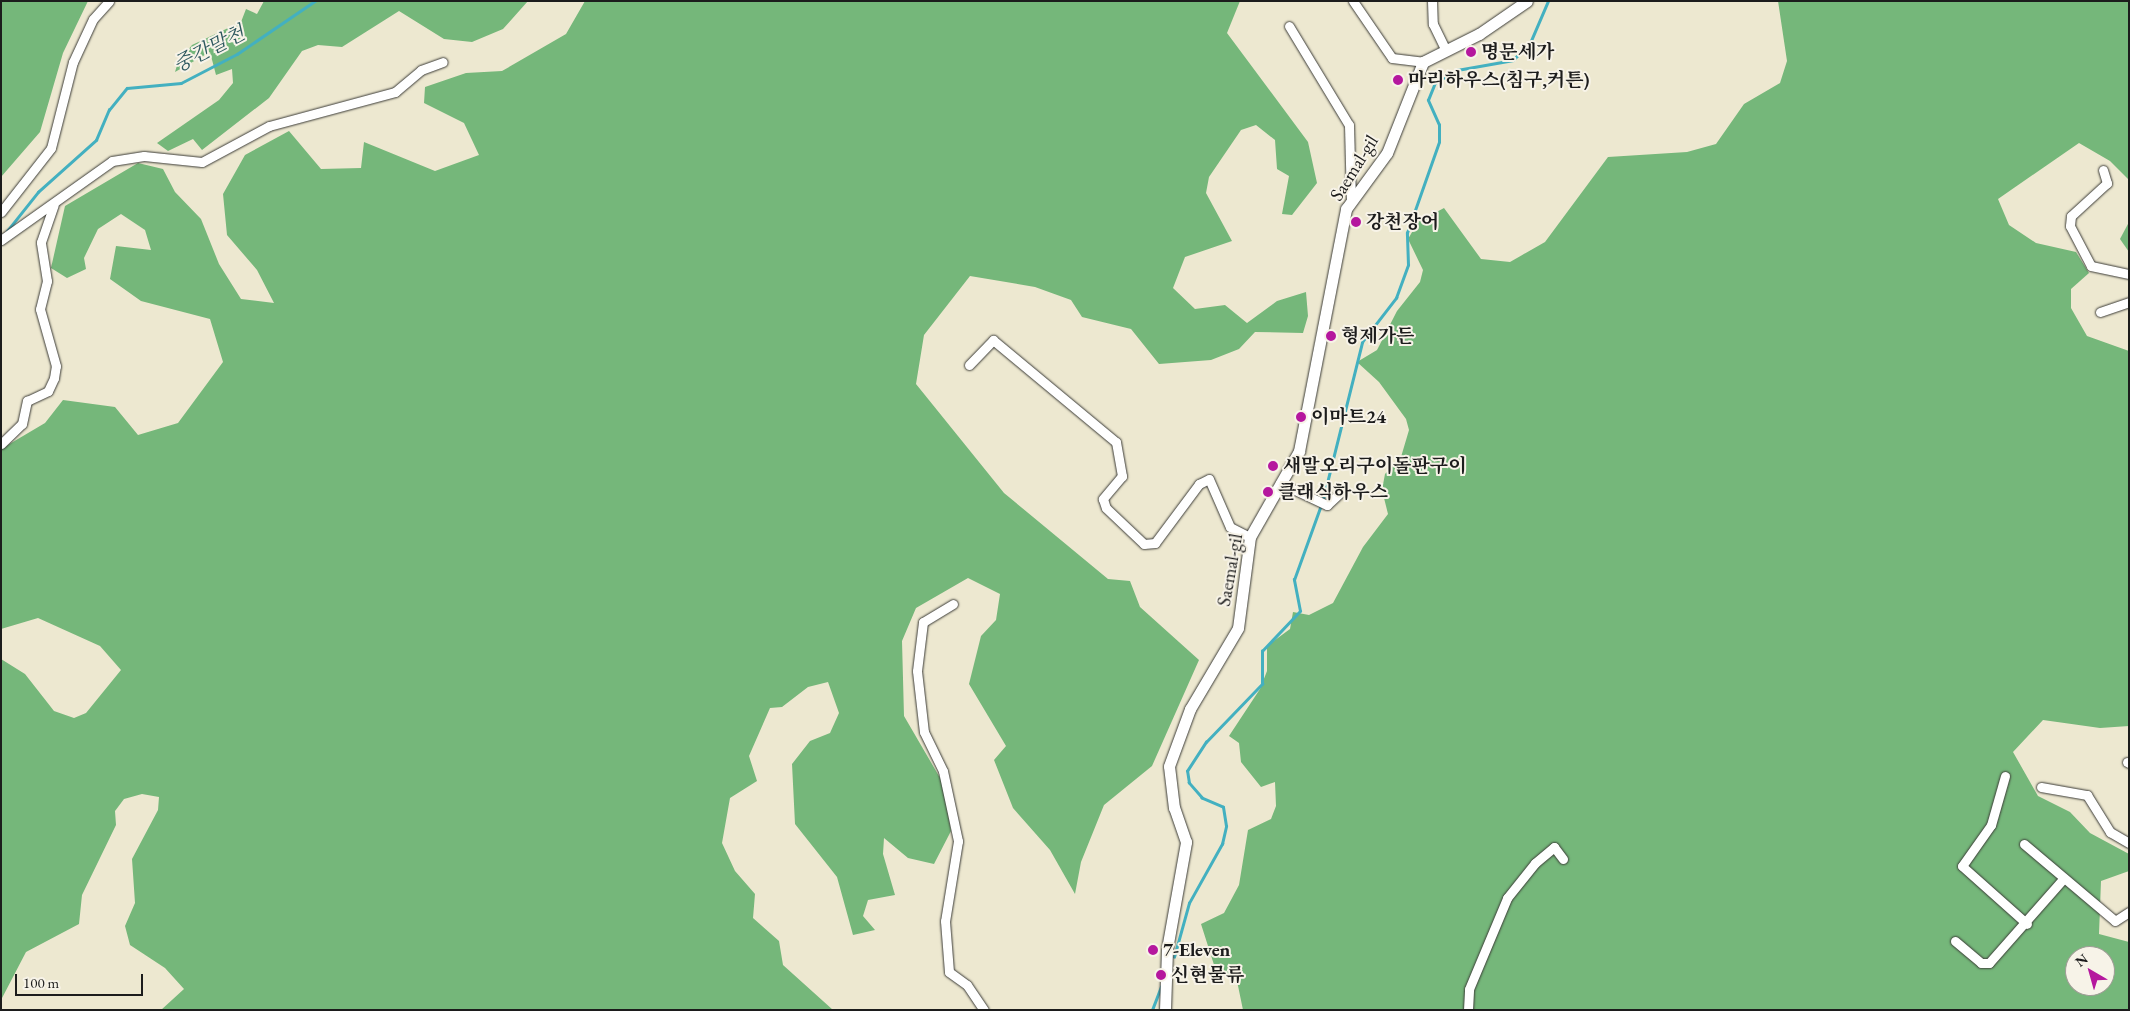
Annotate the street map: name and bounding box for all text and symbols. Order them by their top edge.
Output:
water label: 중간말천 [169,21,249,77]
place label: 명문세가 [1481,41,1554,63]
marker: 명문세가 [1465,46,1477,58]
place label: 마리하우스(침구,커튼) [1408,69,1589,91]
marker: 마리하우스(침구,커튼) [1392,74,1404,86]
street label: Saemal-gil [1325,131,1383,205]
place label: 강천장어 [1366,211,1439,233]
marker: 강천장어 [1350,216,1362,228]
place label: 형제가든 [1341,325,1414,347]
marker: 형제가든 [1325,330,1337,342]
place label: 이마트24 [1311,406,1386,428]
marker: 이마트24 [1295,411,1307,423]
place label: 새말오리구이돌판구이 [1283,455,1467,477]
marker: 새말오리구이돌판구이 [1267,460,1279,472]
place label: 클래식하우스 [1278,481,1388,503]
marker: 클래식하우스 [1262,486,1274,498]
street label: Saemal-gil [1212,532,1248,608]
place label: 7-Eleven [1163,939,1230,961]
marker: 7-Eleven [1147,944,1159,956]
north arrow [2065,946,2115,996]
text: N [2071,949,2091,971]
scale bar [18,964,145,996]
place label: 신현물류 [1171,964,1244,986]
marker: 신현물류 [1155,969,1167,981]
text: 100 m [23,973,59,992]

